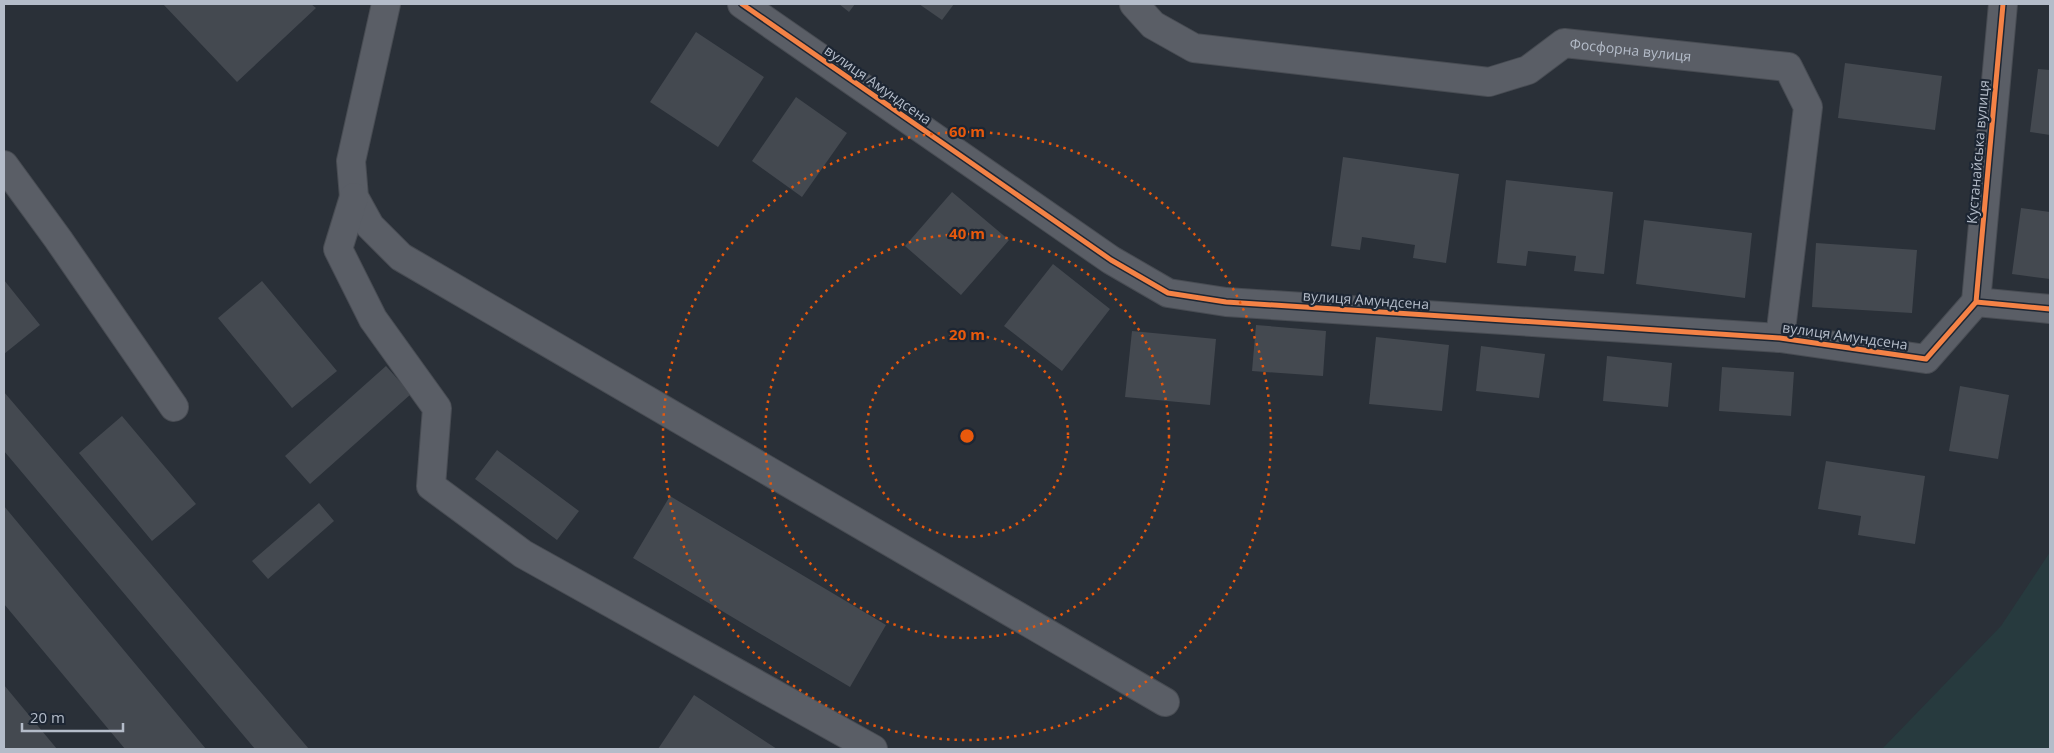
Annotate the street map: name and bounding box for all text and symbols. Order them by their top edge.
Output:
street label: Фосфорна вулиця [1569,34,1692,66]
street label: вулиця Амундсена [821,41,935,129]
street label: Кустанайська вулиця [1962,79,1993,225]
text: 60 m [949,121,985,141]
text: 40 m [949,223,985,243]
street label: вулиця Амундсена [1302,286,1430,313]
street label: вулиця Амундсена [1781,317,1909,354]
text: 20 m [949,324,985,344]
centre of rings [958,427,976,445]
scale bar [22,700,124,732]
text: 20 m [30,707,65,727]

